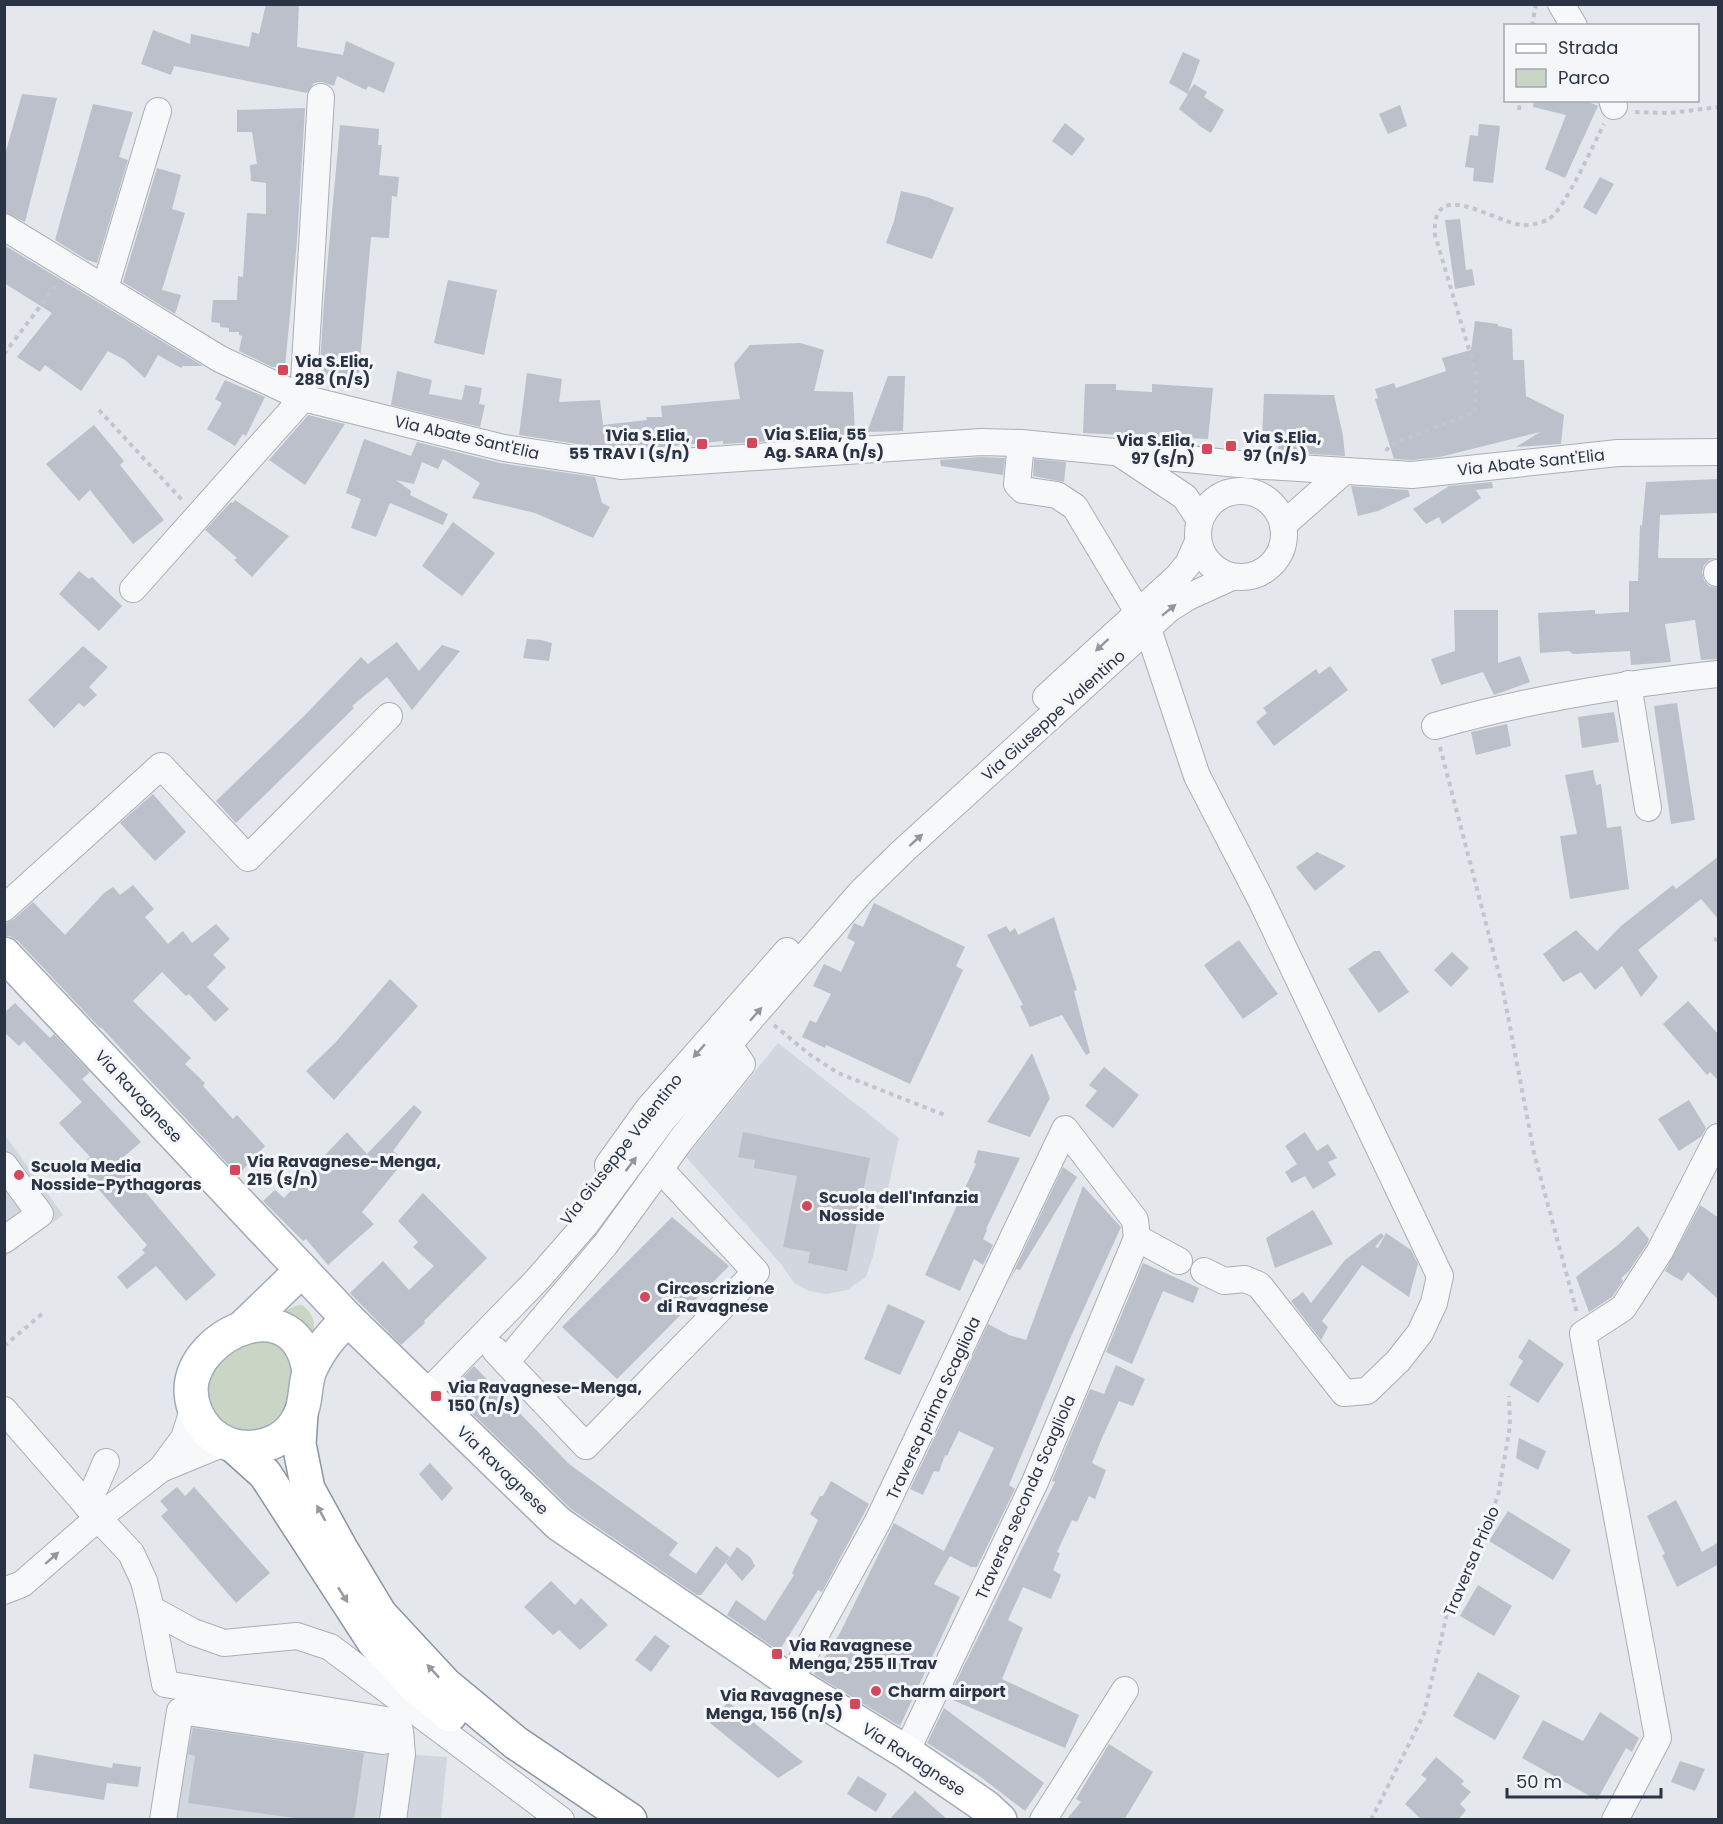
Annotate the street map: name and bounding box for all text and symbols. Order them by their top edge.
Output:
legend [1504,24,1699,102]
text: Strada [1558,35,1618,60]
text: Parco [1558,65,1610,90]
place label: Via S.Elia, 288 (n/s) [295,350,374,391]
marker: Via S.Elia, 288 (n/s) [276,363,290,377]
street label: Via Abate Sant'Elia [392,410,542,465]
place label: Via S.Elia, 55 Ag. SARA (n/s) [764,423,884,464]
place label: 1Via S.Elia, 55 TRAV I (s/n) [569,424,690,465]
place label: Via S.Elia, 97 (n/s) [1243,426,1322,467]
place label: Via S.Elia, 97 (s/n) [1116,429,1195,470]
marker: Via S.Elia, 55 Ag. SARA (n/s) [745,436,759,450]
marker: 1Via S.Elia, 55 TRAV I (s/n) [695,437,709,451]
marker: Via S.Elia, 97 (n/s) [1224,439,1238,453]
marker: Via S.Elia, 97 (s/n) [1200,442,1214,456]
street label: Via Abate Sant'Elia [1456,443,1606,482]
one-way arrow [1161,604,1177,617]
one-way arrow [1095,638,1110,651]
street label: Via Giuseppe Valentino [976,644,1130,786]
one-way arrow [908,833,922,847]
one-way arrow [749,1007,762,1022]
one-way arrow [693,1043,706,1058]
street label: Via Ravagnese [89,1045,188,1148]
street label: Via Giuseppe Valentino [555,1069,688,1230]
place label: Via Ravagnese-Menga, 215 (s/n) [247,1150,441,1191]
place label: Scuola Media Nosside-Pythagoras [31,1155,202,1196]
one-way arrow [624,1156,636,1171]
marker: Via Ravagnese-Menga, 215 (s/n) [228,1163,242,1177]
marker: Scuola Media Nosside-Pythagoras [12,1168,26,1182]
place label: Scuola dell'Infanzia Nosside [819,1186,979,1227]
marker: Scuola dell'Infanzia Nosside [800,1199,814,1213]
place label: Circoscrizione di Ravagnese [657,1277,774,1318]
marker: Circoscrizione di Ravagnese [638,1290,652,1304]
street label: Traversa prima Scagliola [881,1313,986,1504]
place label: Via Ravagnese-Menga, 150 (n/s) [448,1376,642,1417]
marker: Via Ravagnese-Menga, 150 (n/s) [429,1389,443,1403]
street label: Traversa seconda Scagliola [970,1391,1081,1603]
street label: Via Ravagnese [452,1421,554,1520]
street label: Traversa Priolo [1438,1503,1505,1620]
one-way arrow [316,1504,326,1521]
one-way arrow [44,1552,59,1565]
one-way arrow [337,1587,348,1603]
place label: Via Ravagnese Menga, 255 II Trav [789,1634,937,1675]
marker: Via Ravagnese Menga, 255 II Trav [770,1647,784,1661]
one-way arrow [426,1664,440,1679]
place label: Charm airport [888,1680,1006,1703]
place label: Via Ravagnese Menga, 156 (n/s) [706,1684,843,1725]
marker: Charm airport [869,1684,883,1698]
marker: Via Ravagnese Menga, 156 (n/s) [848,1697,862,1711]
street label: Via Ravagnese [857,1717,970,1802]
scale bar [1507,1761,1662,1799]
text: 50 m [1516,1769,1562,1794]

